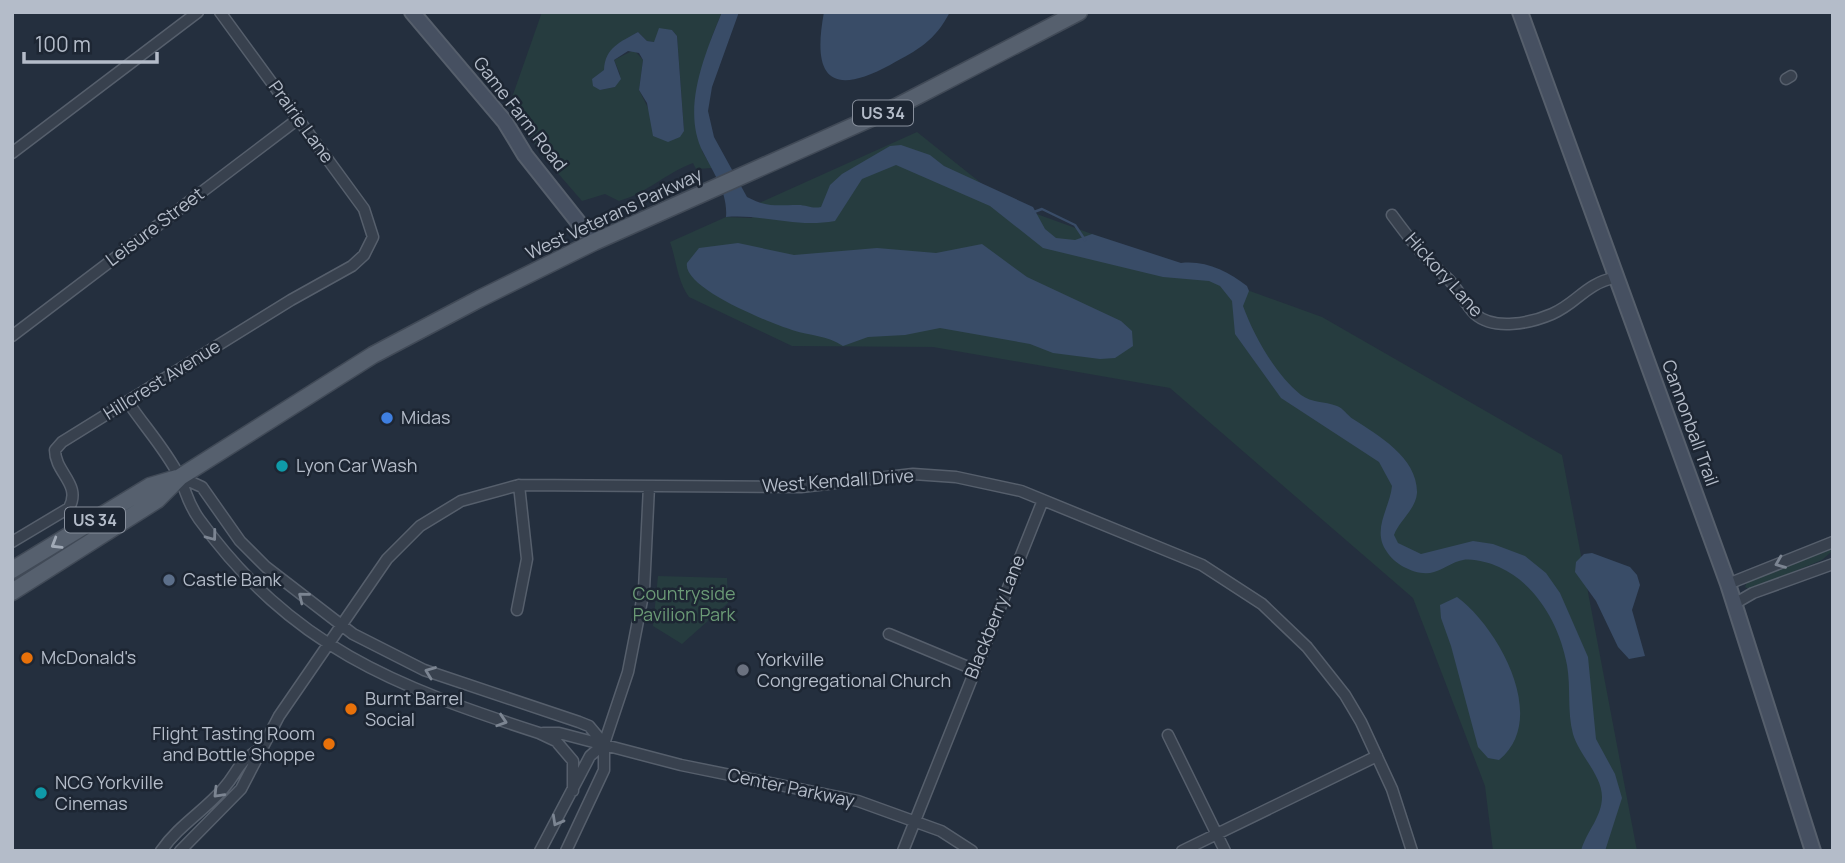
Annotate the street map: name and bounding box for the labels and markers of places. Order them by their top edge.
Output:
place label: Midas [401,405,450,429]
marker: Midas [379,410,395,426]
place label: Lyon Car Wash [296,453,418,477]
marker: Lyon Car Wash [274,458,290,474]
place label: Castle Bank [183,567,283,591]
marker: Castle Bank [161,572,177,588]
place label: McDonald's [41,645,136,669]
place label: Yorkville Congregational Church [757,647,951,692]
marker: McDonald's [19,650,35,666]
marker: Yorkville Congregational Church [735,662,751,678]
place label: Burnt Barrel Social [365,686,463,731]
marker: Burnt Barrel Social [343,701,359,717]
place label: Flight Tasting Room and Bottle Shoppe [152,721,315,766]
marker: Flight Tasting Room and Bottle Shoppe [321,736,337,752]
place label: NCG Yorkville Cinemas [55,770,163,815]
marker: NCG Yorkville Cinemas [33,785,49,801]

